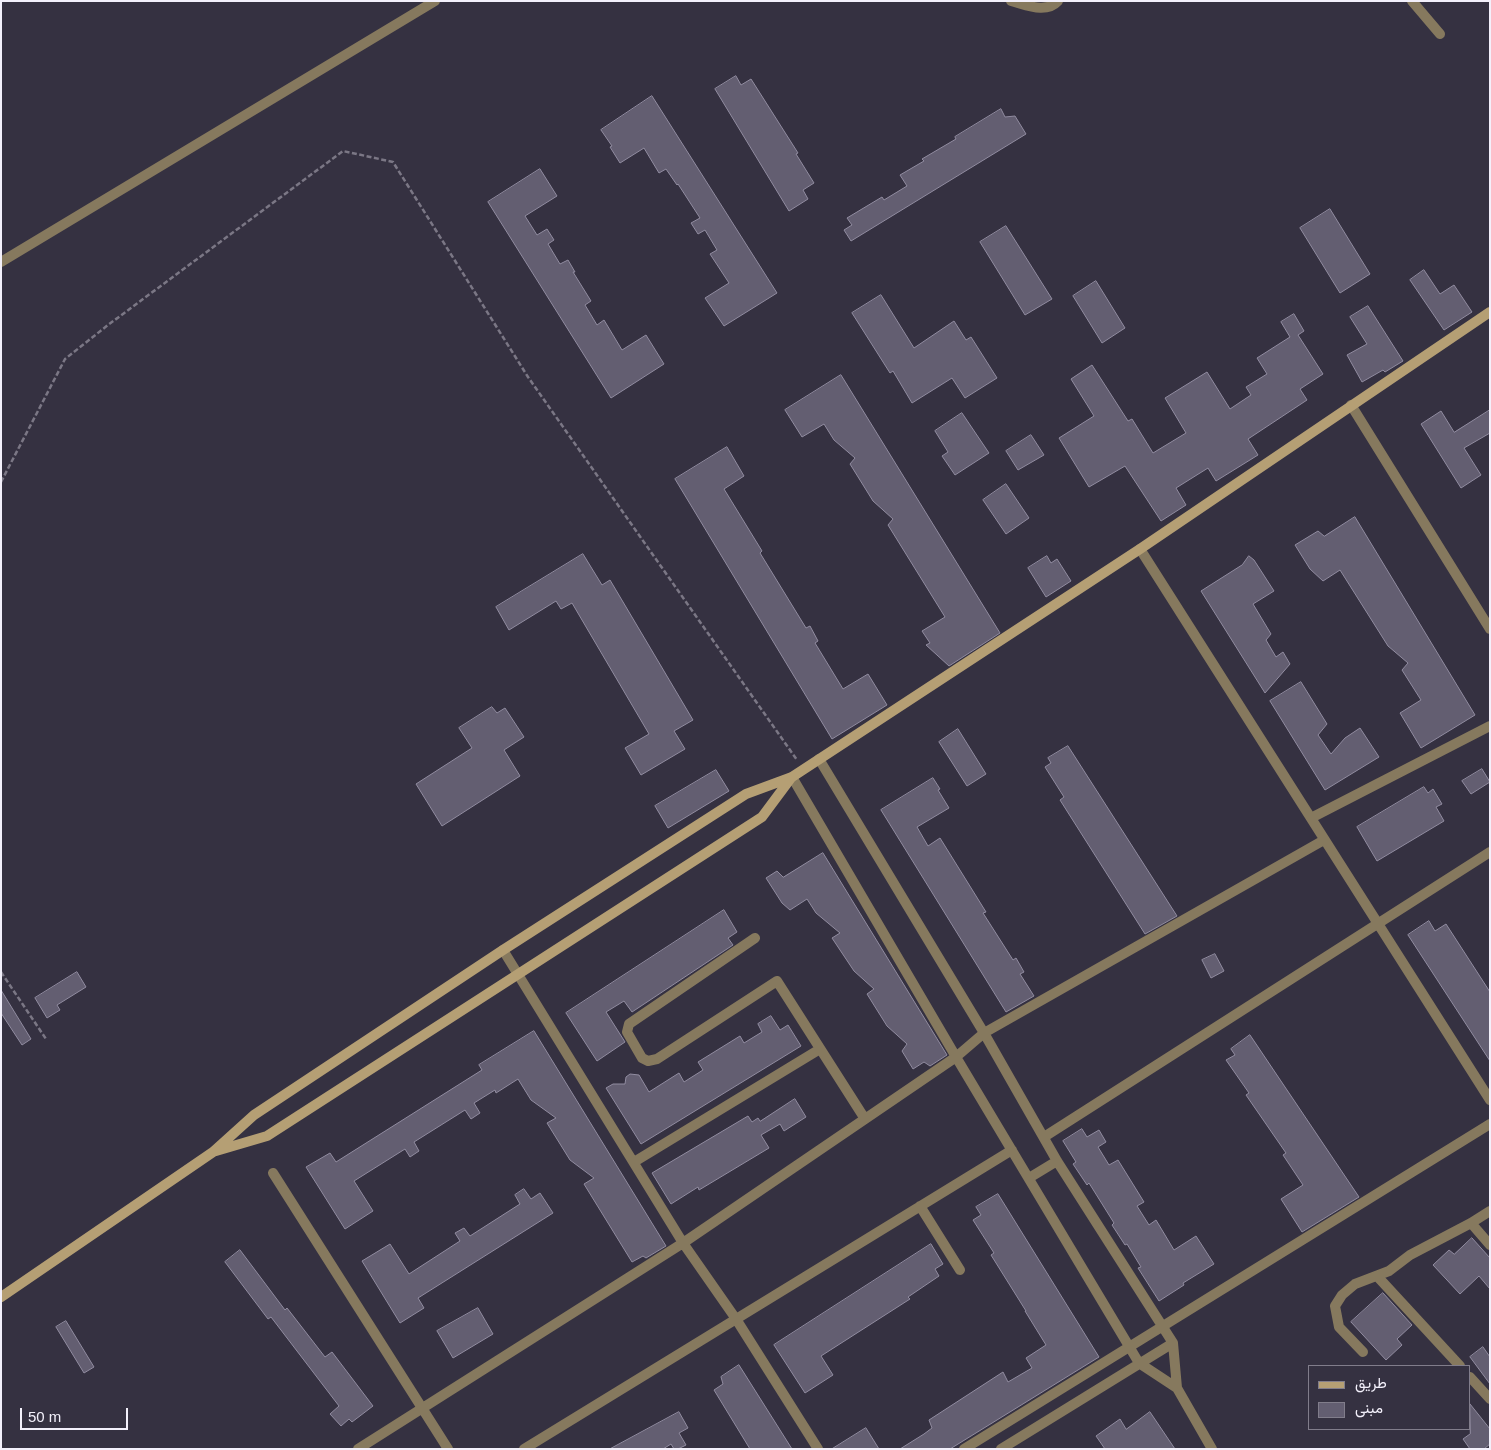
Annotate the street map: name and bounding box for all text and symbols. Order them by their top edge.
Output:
legend [1308,1365,1471,1430]
text: طريق [1355,1374,1387,1391]
scale bar [22,1398,130,1430]
text: مبنى [1355,1399,1383,1416]
text: 50 m [28,1408,61,1425]

